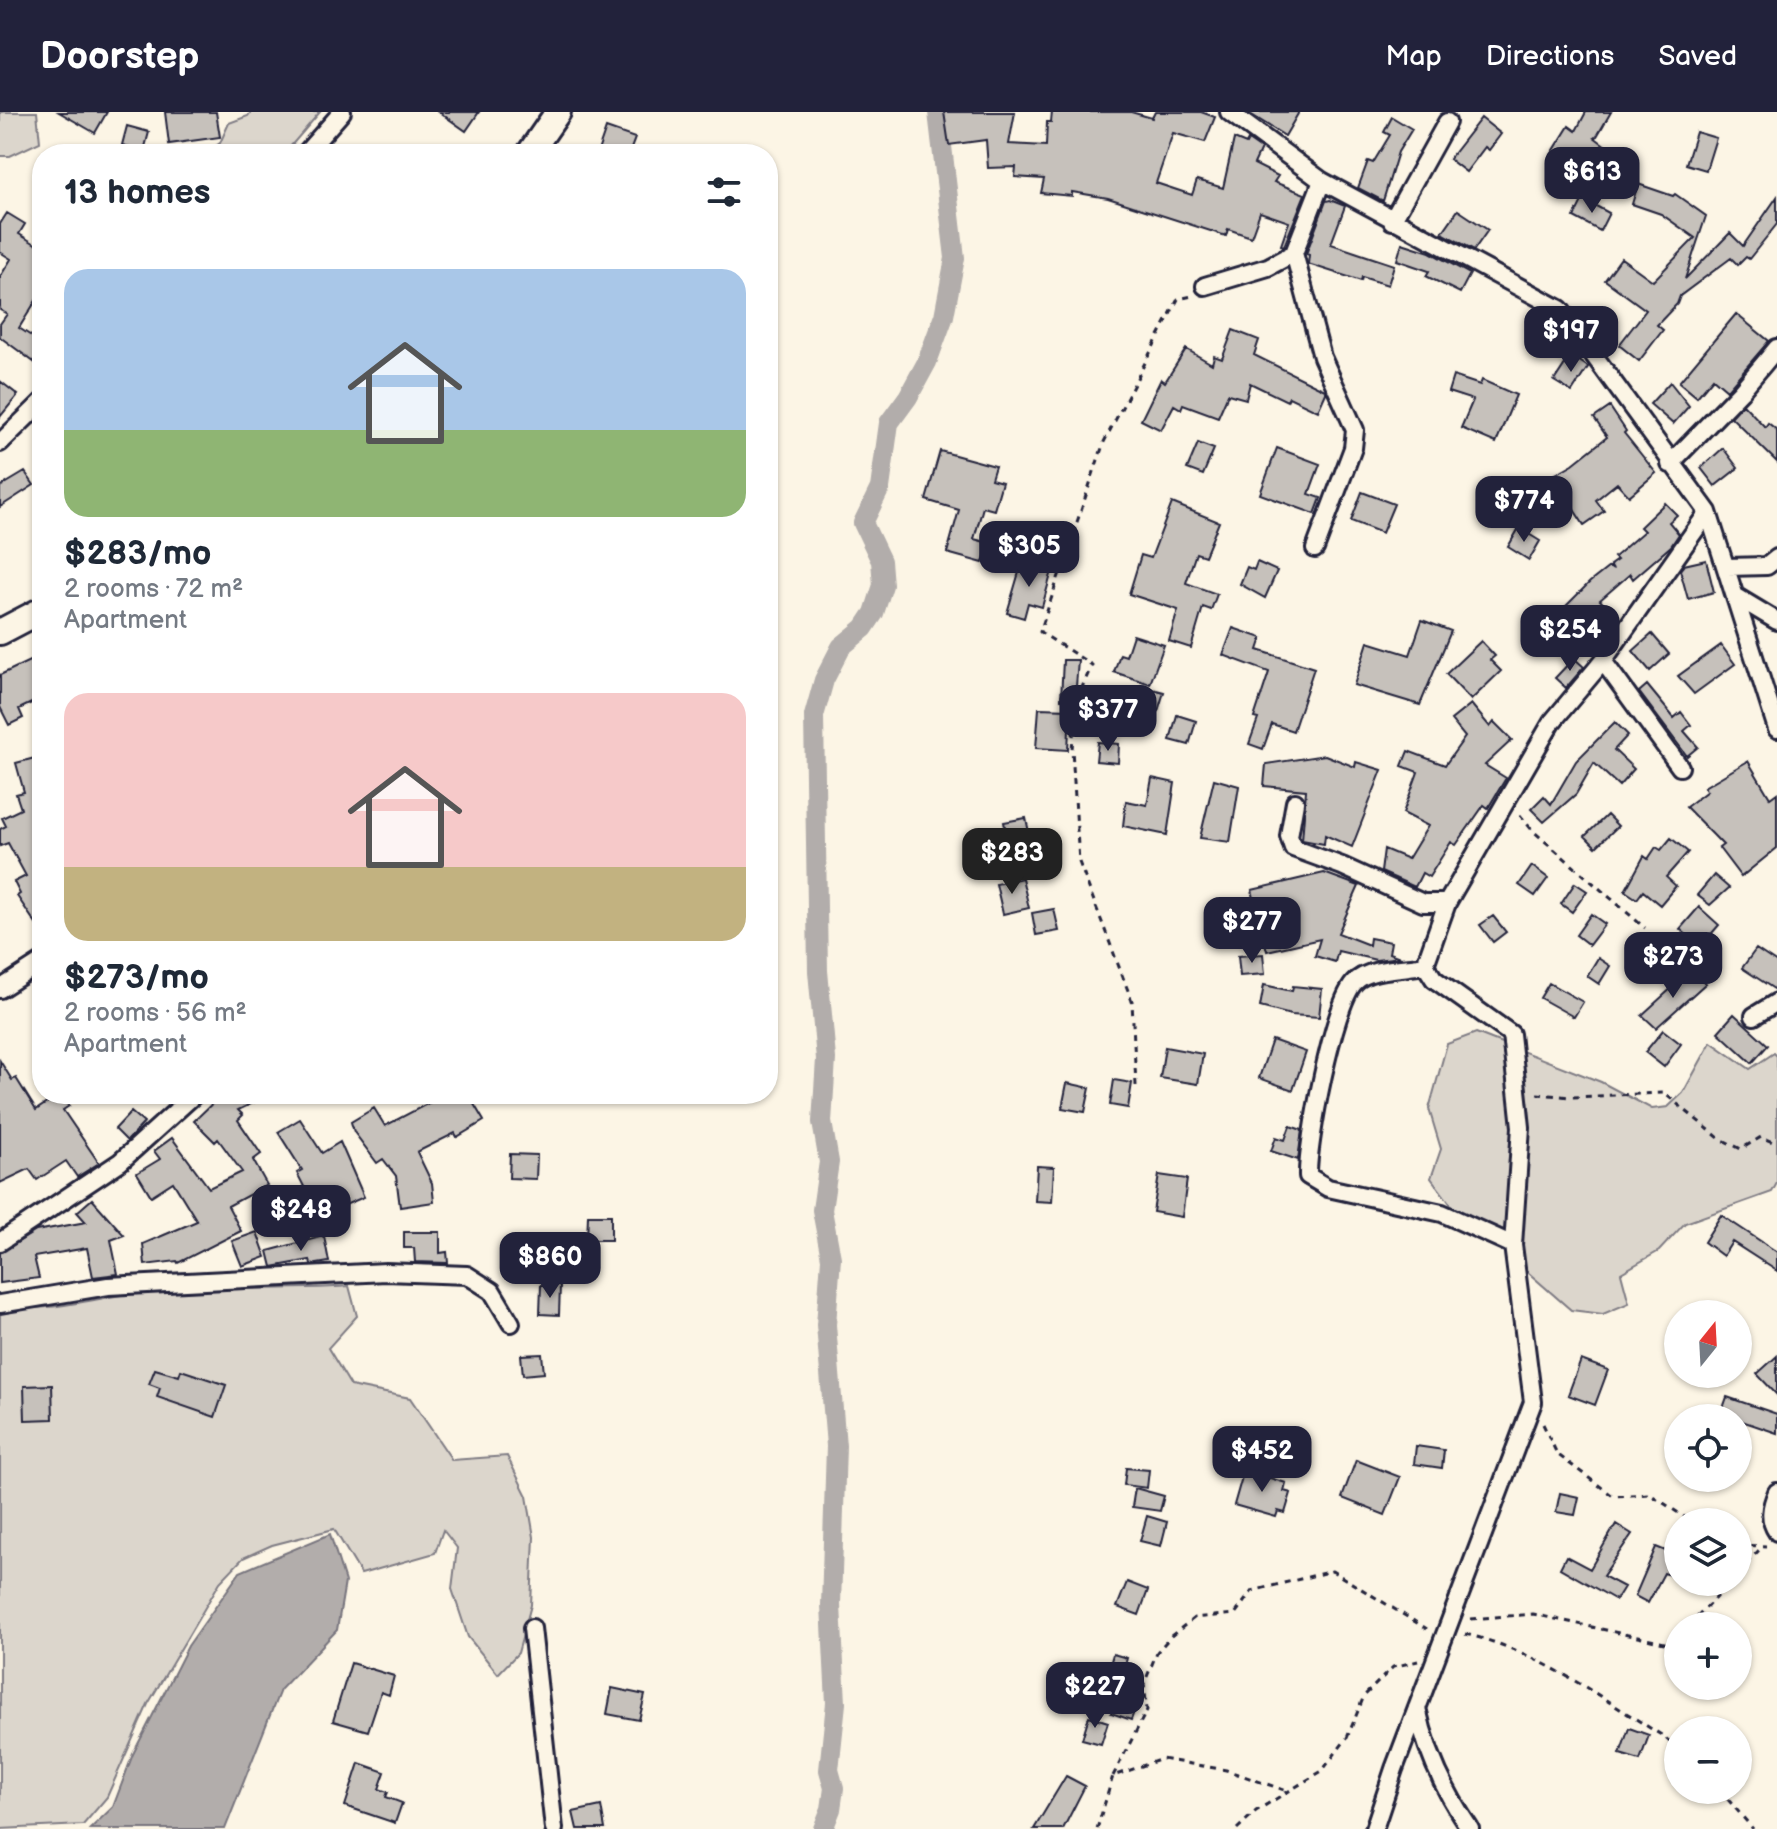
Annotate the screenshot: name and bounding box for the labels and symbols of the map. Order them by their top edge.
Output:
pin: $613 [1545,147,1639,215]
pin: $197 [1524,306,1618,374]
pin: $774 [1477,476,1571,544]
pin: $305 [982,521,1076,589]
pin: $254 [1523,605,1617,673]
pin: $377 [1061,685,1155,753]
pin: $283 [965,828,1059,896]
pin: $277 [1205,897,1299,965]
pin: $273 [1626,932,1720,1000]
pin: $248 [254,1185,348,1253]
pin: $860 [503,1232,597,1300]
north arrow [1664,1300,1752,1388]
pin: $452 [1215,1426,1309,1494]
pin: $227 [1048,1662,1142,1730]

